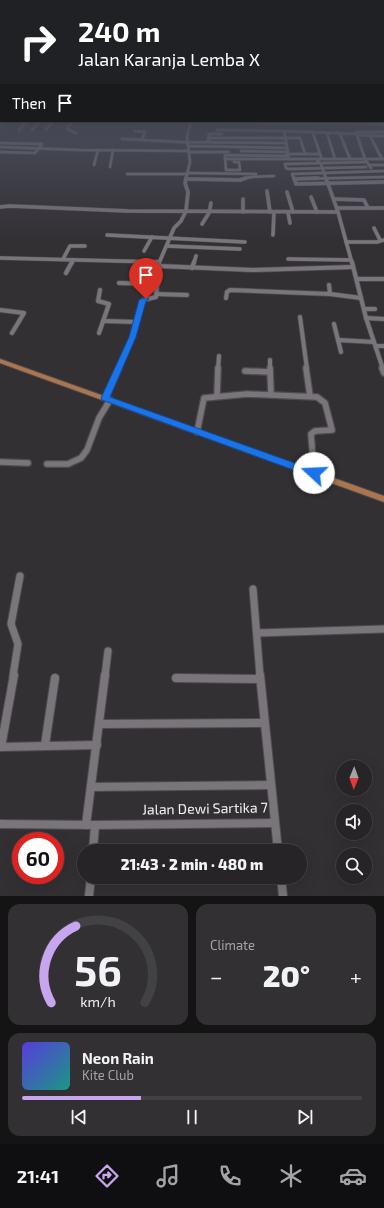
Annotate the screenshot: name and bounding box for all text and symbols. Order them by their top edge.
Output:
text: 240 m [78,14,161,48]
icon: right [12,16,64,68]
text: Jalan Karanja Lemba X [78,48,260,70]
icon: arrive [54,92,76,114]
text: Then [12,94,46,112]
pin [129,258,163,299]
icon: arrive [135,264,157,286]
position arrow [293,452,335,494]
north arrow [336,760,372,796]
map controls [336,760,372,884]
street label: Jalan Dewi Sartika 7 [142,798,268,818]
button: sound [336,804,372,840]
speed limit sign: 60 [12,832,64,884]
button: search [336,848,372,884]
text: 21:43 · 2 min · 480 m [121,855,263,873]
text: Climate [210,937,255,953]
text: 56 [74,943,122,993]
text: 20° [263,957,310,993]
text: − [210,963,223,989]
text: + [350,963,362,989]
text: km/h [80,992,116,1009]
text: Neon Rain [82,1049,154,1067]
text: Kite Club [82,1067,134,1083]
icon: previous [68,1106,90,1128]
icon: pause [181,1106,203,1128]
icon: next [294,1106,316,1128]
icon: directions [93,1162,121,1190]
icon: music [154,1162,182,1190]
icon: phone [216,1162,244,1190]
icon: climate [277,1162,305,1190]
icon: car [339,1162,367,1190]
text: 21:41 [17,1165,59,1187]

